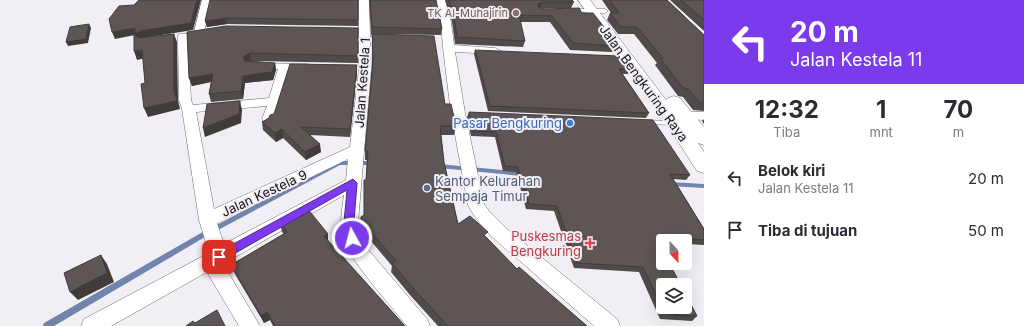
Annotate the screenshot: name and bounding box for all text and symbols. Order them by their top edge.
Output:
place label: TK Al-Muhajirin [427,6,508,20]
marker: TK Al-Muhajirin [511,8,521,18]
text: 20 m [790,15,859,49]
icon: left [724,16,776,68]
street label: Jalan Bengkuring Raya [596,21,692,145]
street label: Jalan Kestela 1 [351,37,373,129]
text: Jalan Kestela 11 [790,49,922,70]
text: 12:32 [755,95,819,124]
text: 1 [876,95,886,124]
text: 70 [944,95,973,124]
place label: Pasar Bengkuring [453,115,562,131]
marker: Pasar Bengkuring [565,118,575,128]
text: Tiba [773,124,800,140]
text: mnt [870,124,893,140]
text: m [953,124,964,140]
text: Belok kiri [758,161,825,180]
street label: Jalan Kestela 9 [218,166,310,220]
icon: left [724,167,746,189]
text: 20 m [968,169,1004,188]
place label: Kantor Kelurahan Sempaja Timur [435,173,541,204]
text: Jalan Kestela 11 [758,180,854,196]
marker: Kantor Kelurahan Sempaja Timur [422,183,432,193]
position arrow [331,217,373,259]
icon: arrive [724,219,746,241]
text: Tiba di tujuan [758,221,857,240]
text: 50 m [968,221,1004,240]
place label: Puskesmas Bengkuring [511,228,581,259]
north arrow [656,234,692,270]
map controls [656,234,692,314]
marker: Puskesmas Bengkuring [584,237,596,249]
pin [202,240,236,274]
icon: arrive [208,246,230,268]
button: layers [656,278,692,314]

